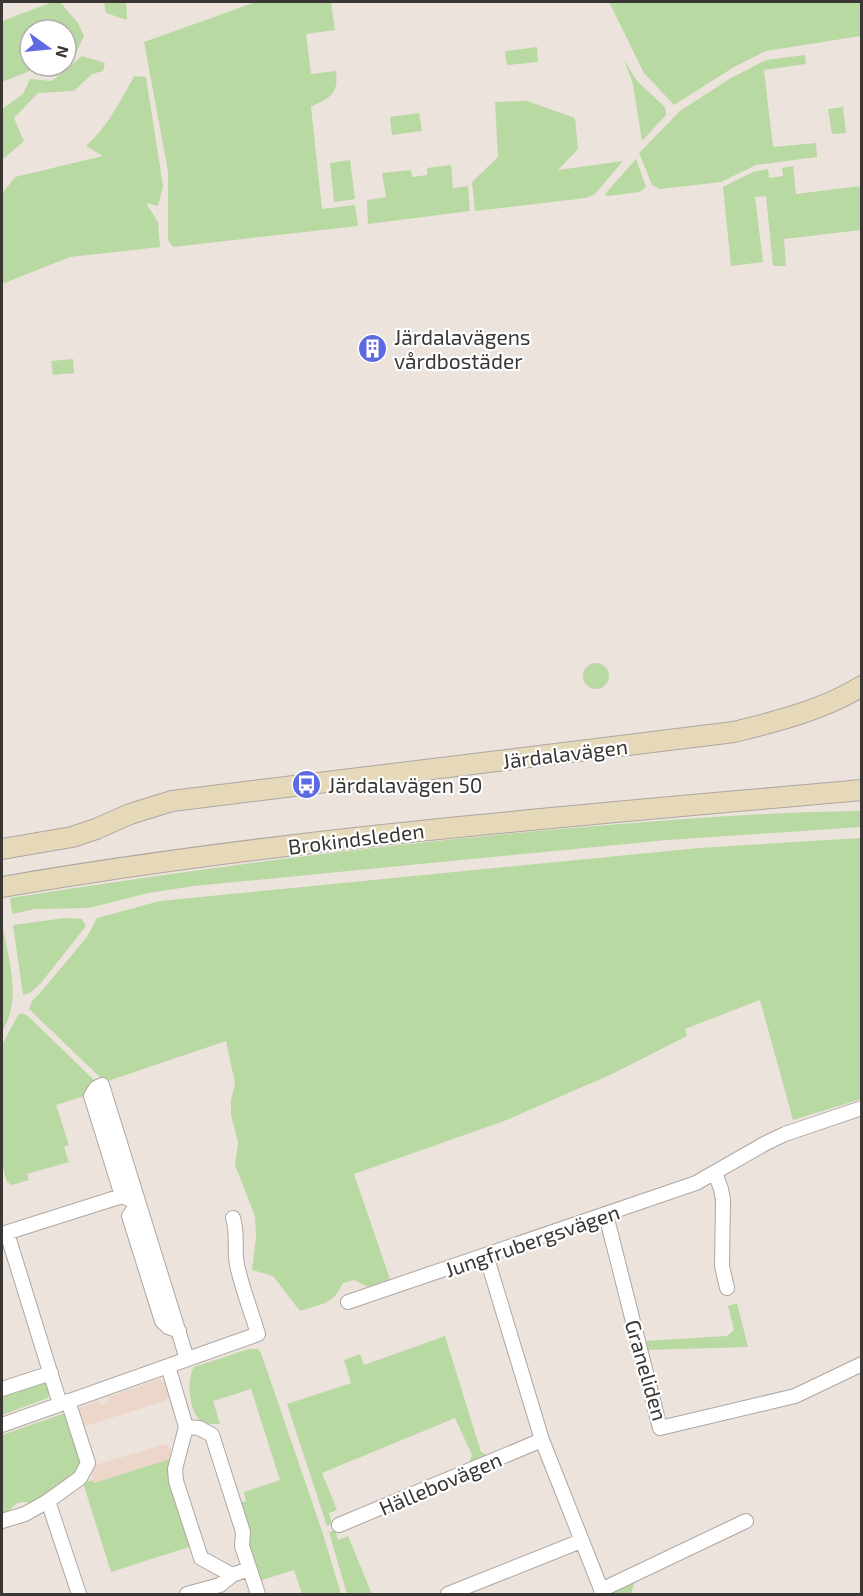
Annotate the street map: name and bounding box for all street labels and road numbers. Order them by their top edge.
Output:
street label: Järdalavägen [501,733,629,773]
street label: Brokindsleden [287,817,425,859]
street label: Jungfrubergsvägen [441,1198,623,1282]
street label: Graneliden [621,1317,673,1423]
street label: Hällebovägen [375,1446,505,1520]

